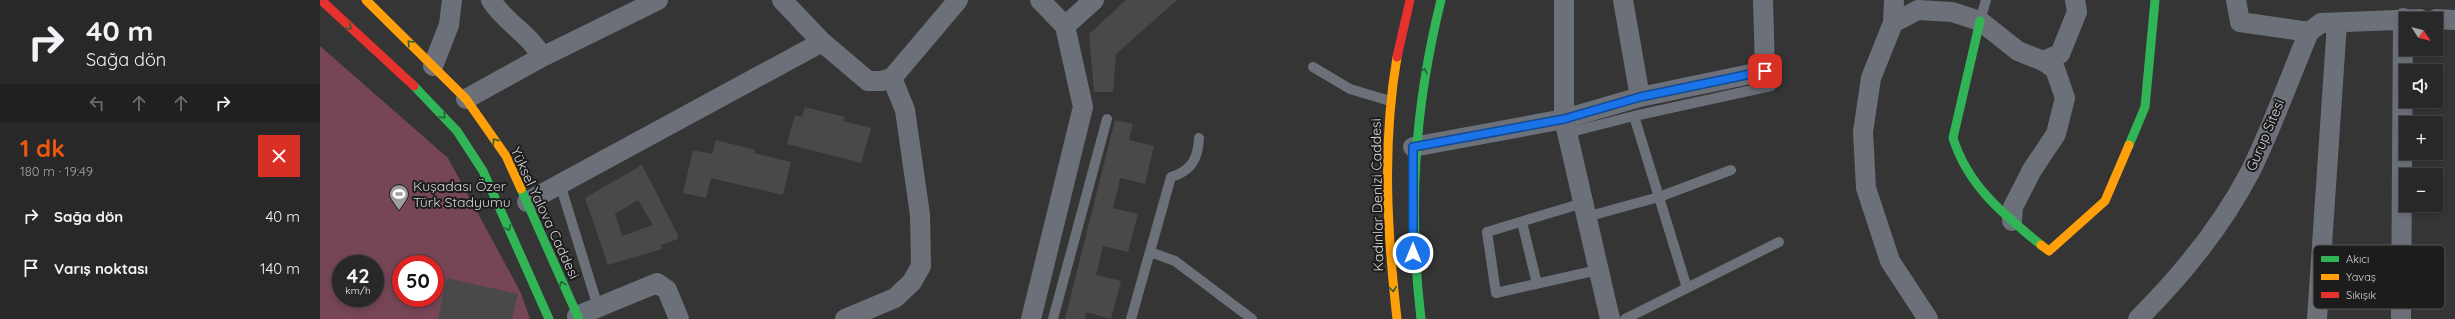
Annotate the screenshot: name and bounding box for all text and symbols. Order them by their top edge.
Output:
north arrow [2399,12,2443,56]
map controls [2399,12,2443,212]
text: 40 m [86,13,153,48]
icon: right [20,16,72,68]
one-way arrow [344,22,352,29]
one-way arrow [407,40,415,48]
text: Sağa dön [86,48,166,71]
pin [1748,54,1782,88]
icon: arrive [1754,60,1776,82]
button: sound [2399,64,2443,108]
one-way arrow [1420,68,1428,75]
icon: left [86,92,108,114]
icon: ahead [128,92,150,114]
icon: ahead [170,92,192,114]
icon: right [212,92,234,114]
street label: Gurup Sitesi [2242,96,2288,174]
one-way arrow [438,111,446,119]
button: + [2399,116,2443,160]
street label: Kadınlar Denizi Caddesi [1367,118,1387,272]
text: 1 dk [20,133,65,163]
button: close [258,135,300,177]
one-way arrow [492,138,500,145]
street label: Yüksel Yalova Caddesi [507,144,583,282]
text: 180 m · 19:49 [20,163,93,179]
button: − [2399,168,2443,212]
place label: Kuşadası Özer Türk Stadyumu [413,177,511,211]
sports icon: Kuşadası Özer Türk Stadyumu [388,183,410,211]
icon: right [20,205,42,227]
text: Sağa dön [54,207,123,226]
text: 40 m [265,207,300,226]
one-way arrow [503,223,511,231]
position arrow [1392,232,1434,274]
legend [2313,245,2445,309]
text: Akıcı [2346,252,2369,266]
speed limit sign: 50 [392,255,444,307]
icon: arrive [20,257,42,279]
text: Varış noktası [54,259,148,278]
text: 140 m [260,259,300,278]
text: 42 [346,263,370,288]
text: Yavaş [2346,270,2376,284]
one-way arrow [559,280,567,288]
text: km/h [345,284,371,297]
one-way arrow [1389,286,1398,292]
text: Sıkışık [2346,288,2376,302]

